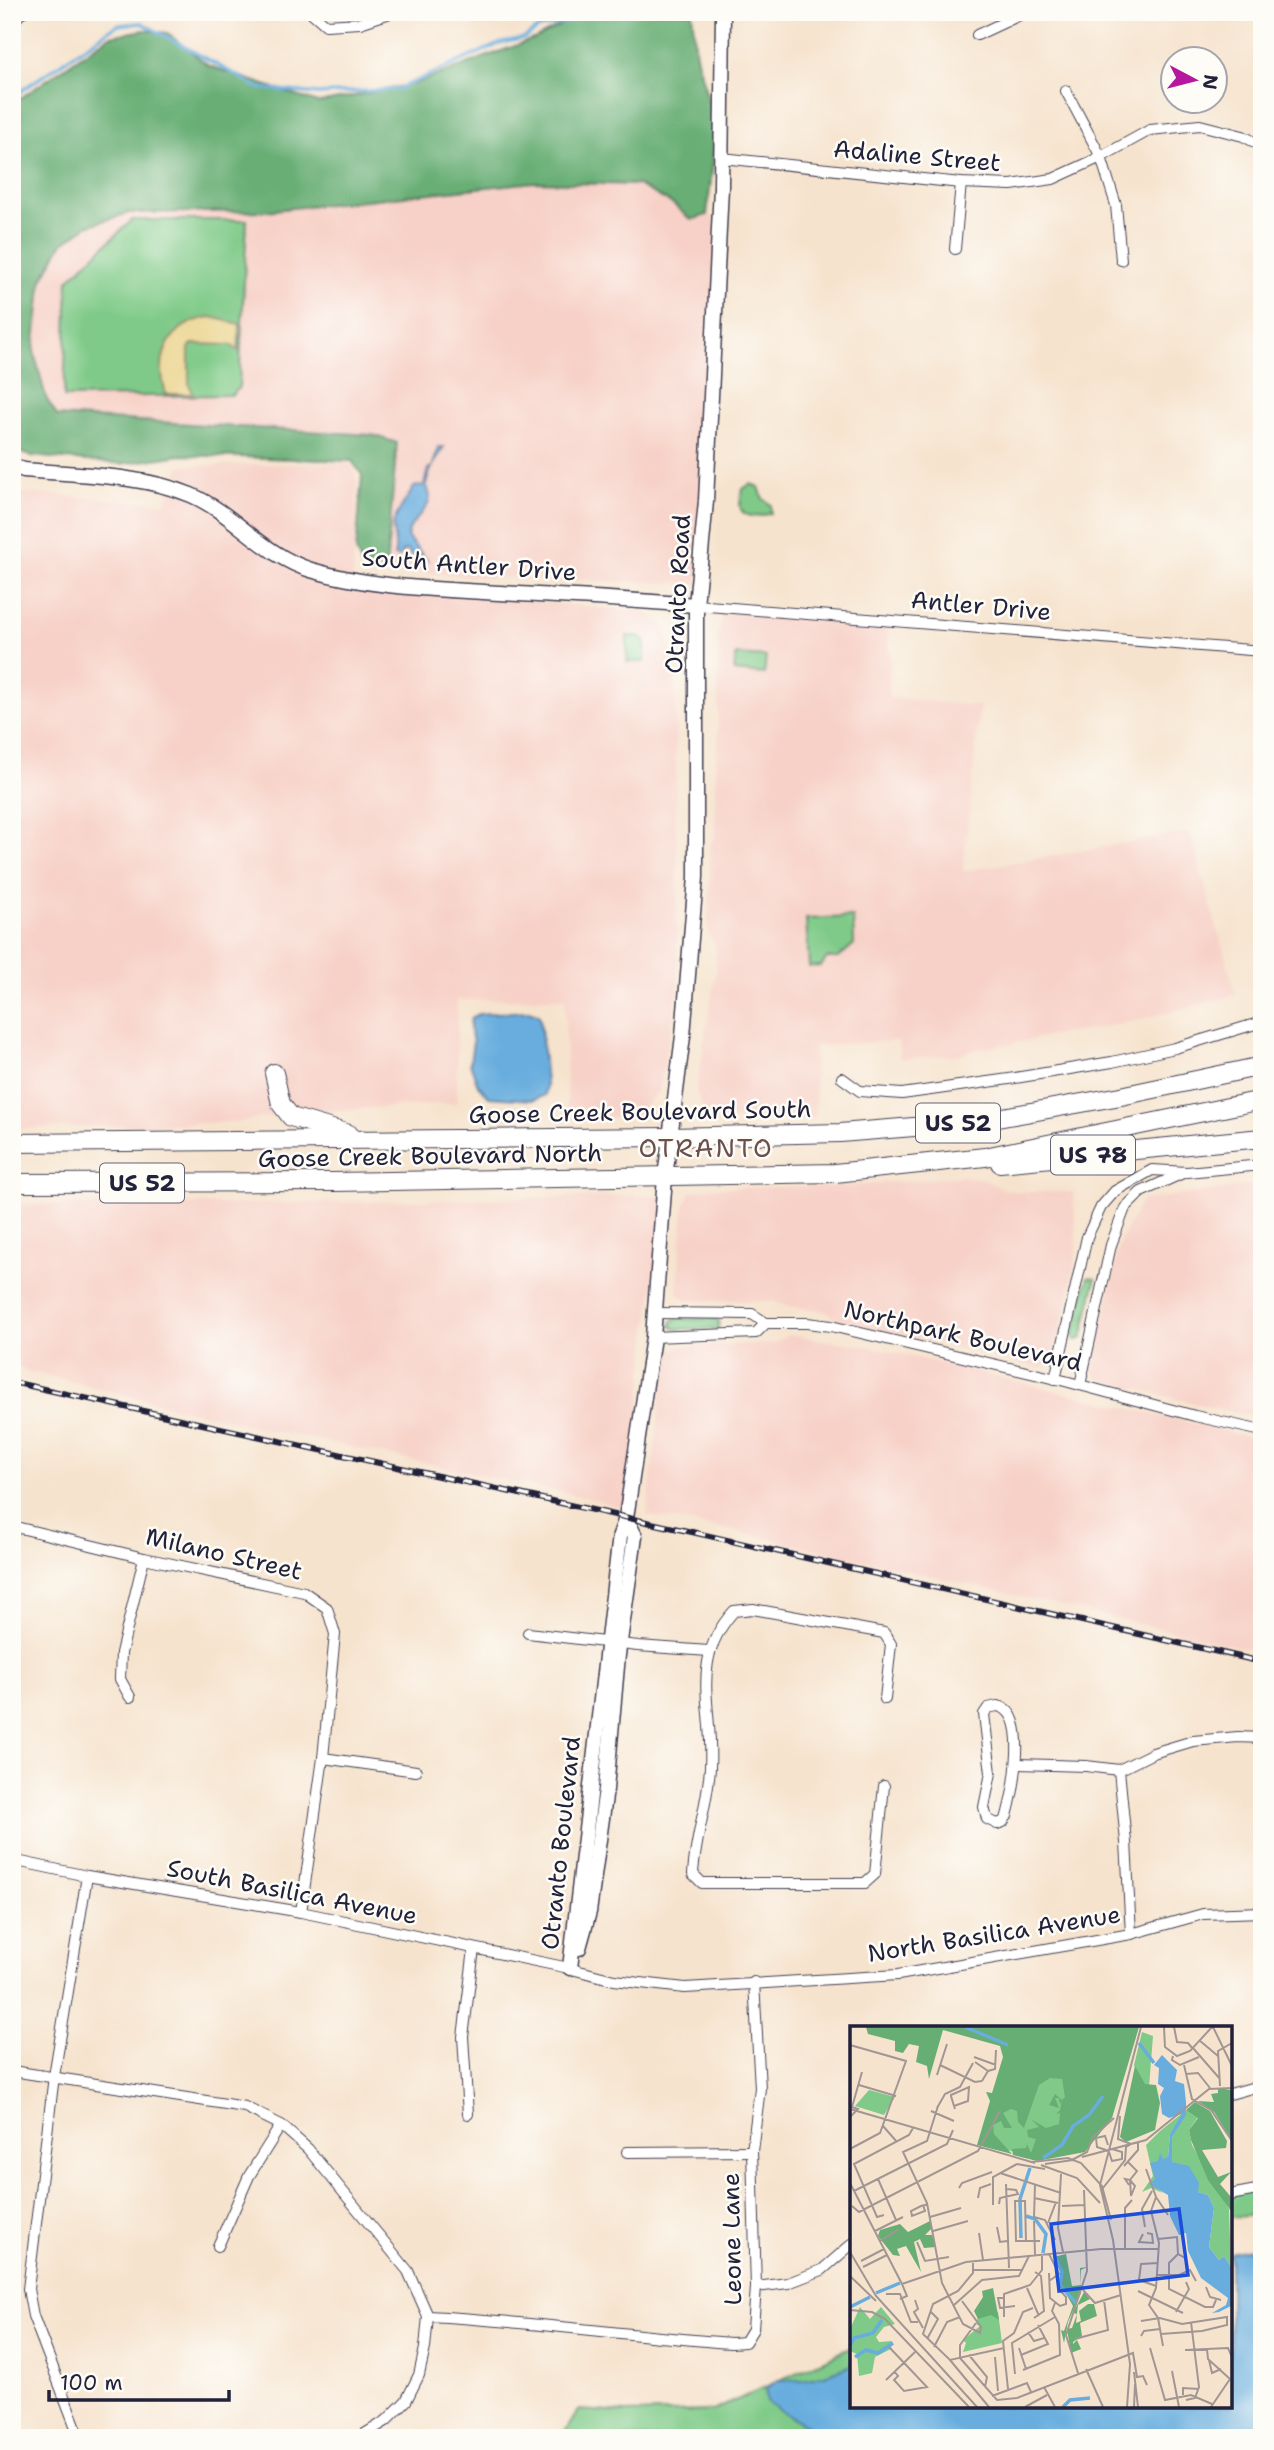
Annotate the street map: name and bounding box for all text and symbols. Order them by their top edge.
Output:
north arrow [1158,46,1228,116]
text: N [1197,73,1224,91]
street label: Adaline Street [832,133,1002,179]
street label: Otranto Road [658,514,698,674]
street label: South Antler Drive [361,542,577,588]
street label: Antler Drive [910,584,1052,628]
street label: Goose Creek Boulevard South [468,1093,812,1131]
road number: US 52 [916,1104,1000,1142]
district label: OTRANTO [638,1130,774,1165]
road number: US 78 [1051,1136,1135,1174]
street label: Goose Creek Boulevard North [258,1137,602,1175]
road number: US 52 [100,1164,184,1202]
street label: Northpark Boulevard [841,1293,1085,1379]
street label: Milano Street [143,1520,305,1588]
street label: Otranto Boulevard [534,1735,588,1951]
street label: South Basilica Avenue [164,1852,420,1932]
street label: North Basilica Avenue [865,1898,1123,1970]
inset map [850,2026,1232,2408]
street label: Leone Lane [715,2172,749,2306]
scale bar [49,2359,229,2403]
text: 100 m [60,2369,123,2397]

